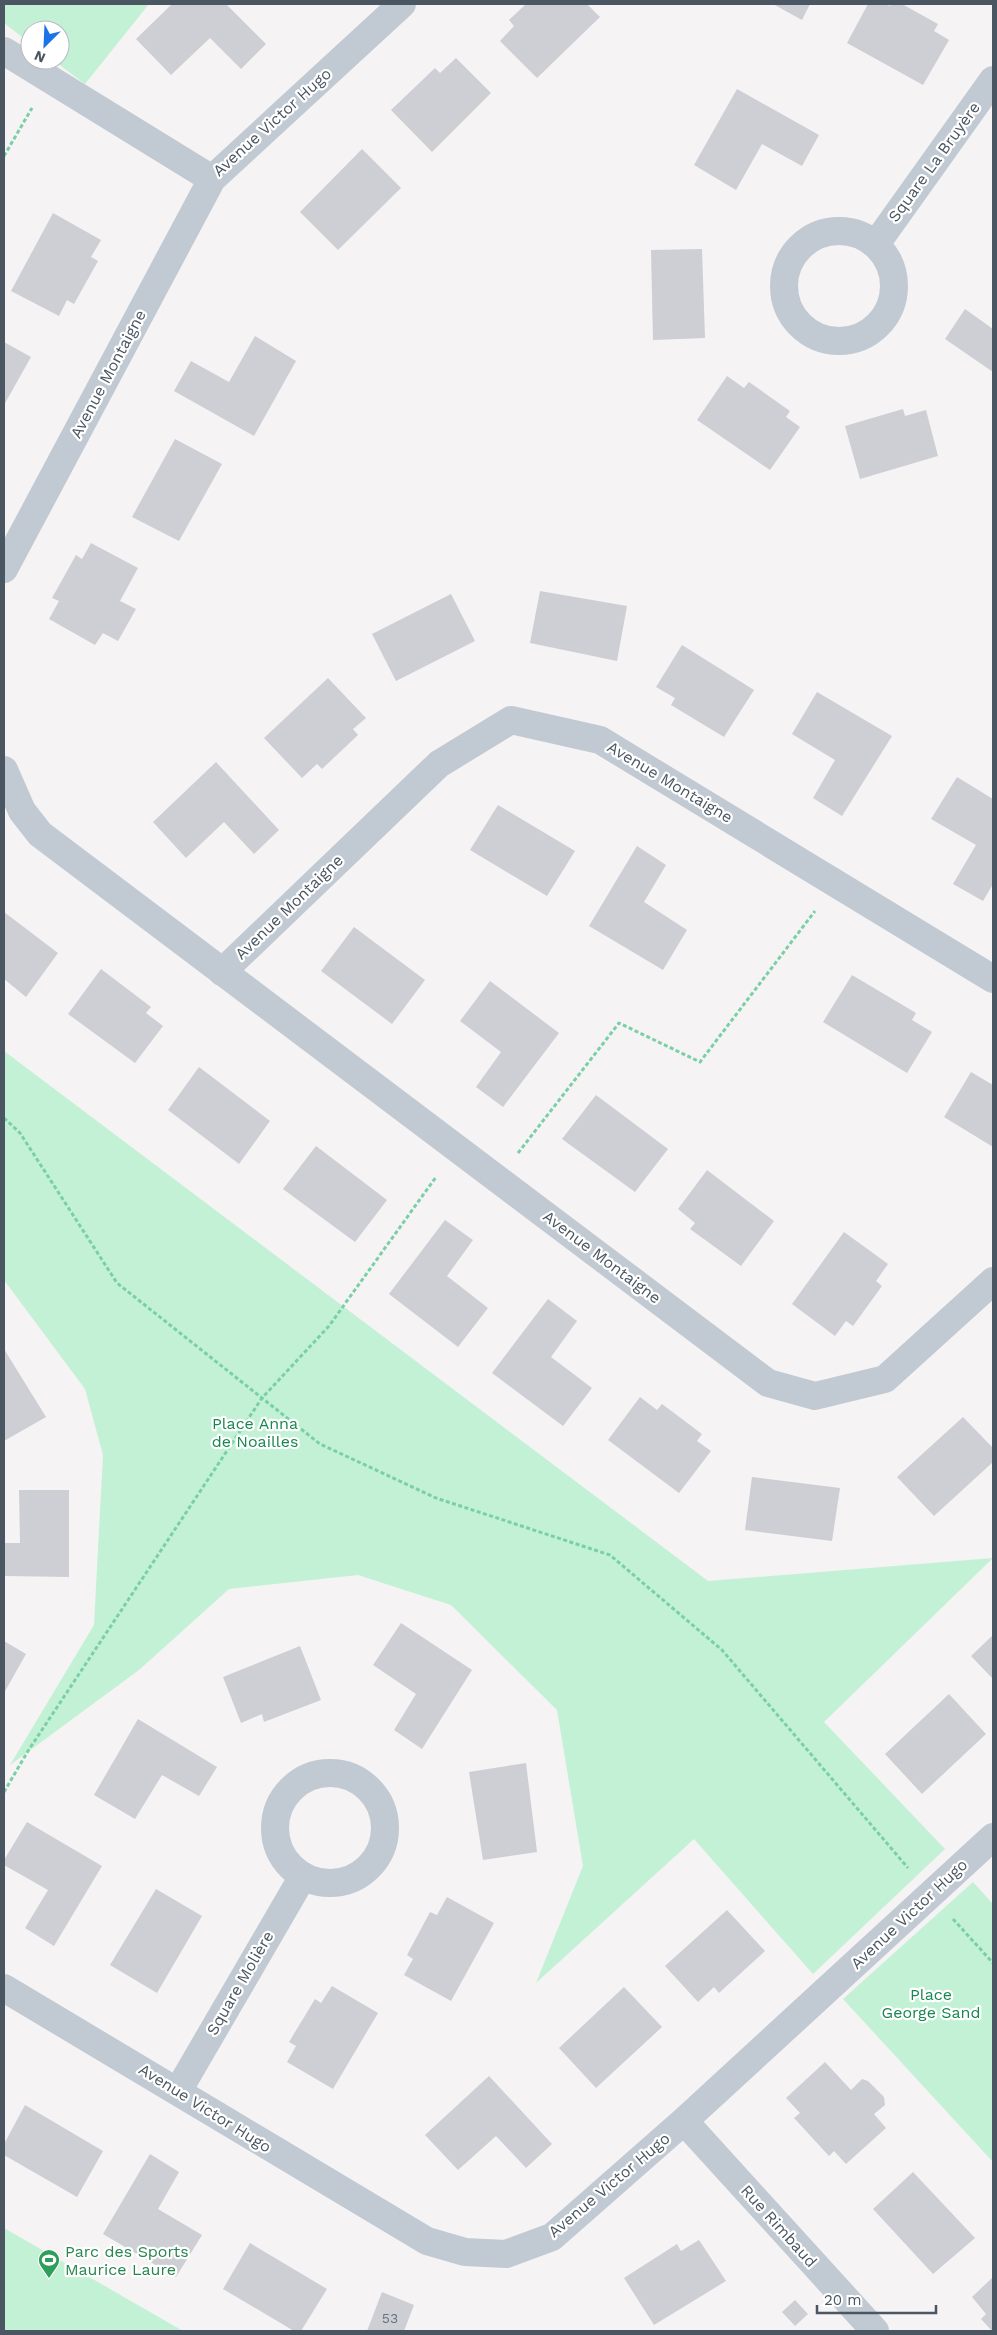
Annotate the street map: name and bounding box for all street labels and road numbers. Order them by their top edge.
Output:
street label: Avenue Victor Hugo [209,64,335,180]
street label: Square La Bruyère [884,98,984,226]
street label: Avenue Montaigne [66,307,150,441]
street label: Avenue Montaigne [604,737,736,827]
street label: Avenue Montaigne [231,851,347,963]
street label: Avenue Montaigne [539,1206,665,1308]
street label: Avenue Victor Hugo [847,1855,971,1973]
street label: Square Molière [202,1927,278,2039]
street label: Avenue Victor Hugo [135,2060,275,2156]
street label: Avenue Victor Hugo [544,2129,674,2241]
street label: Rue Rimbaud [737,2181,821,2271]

